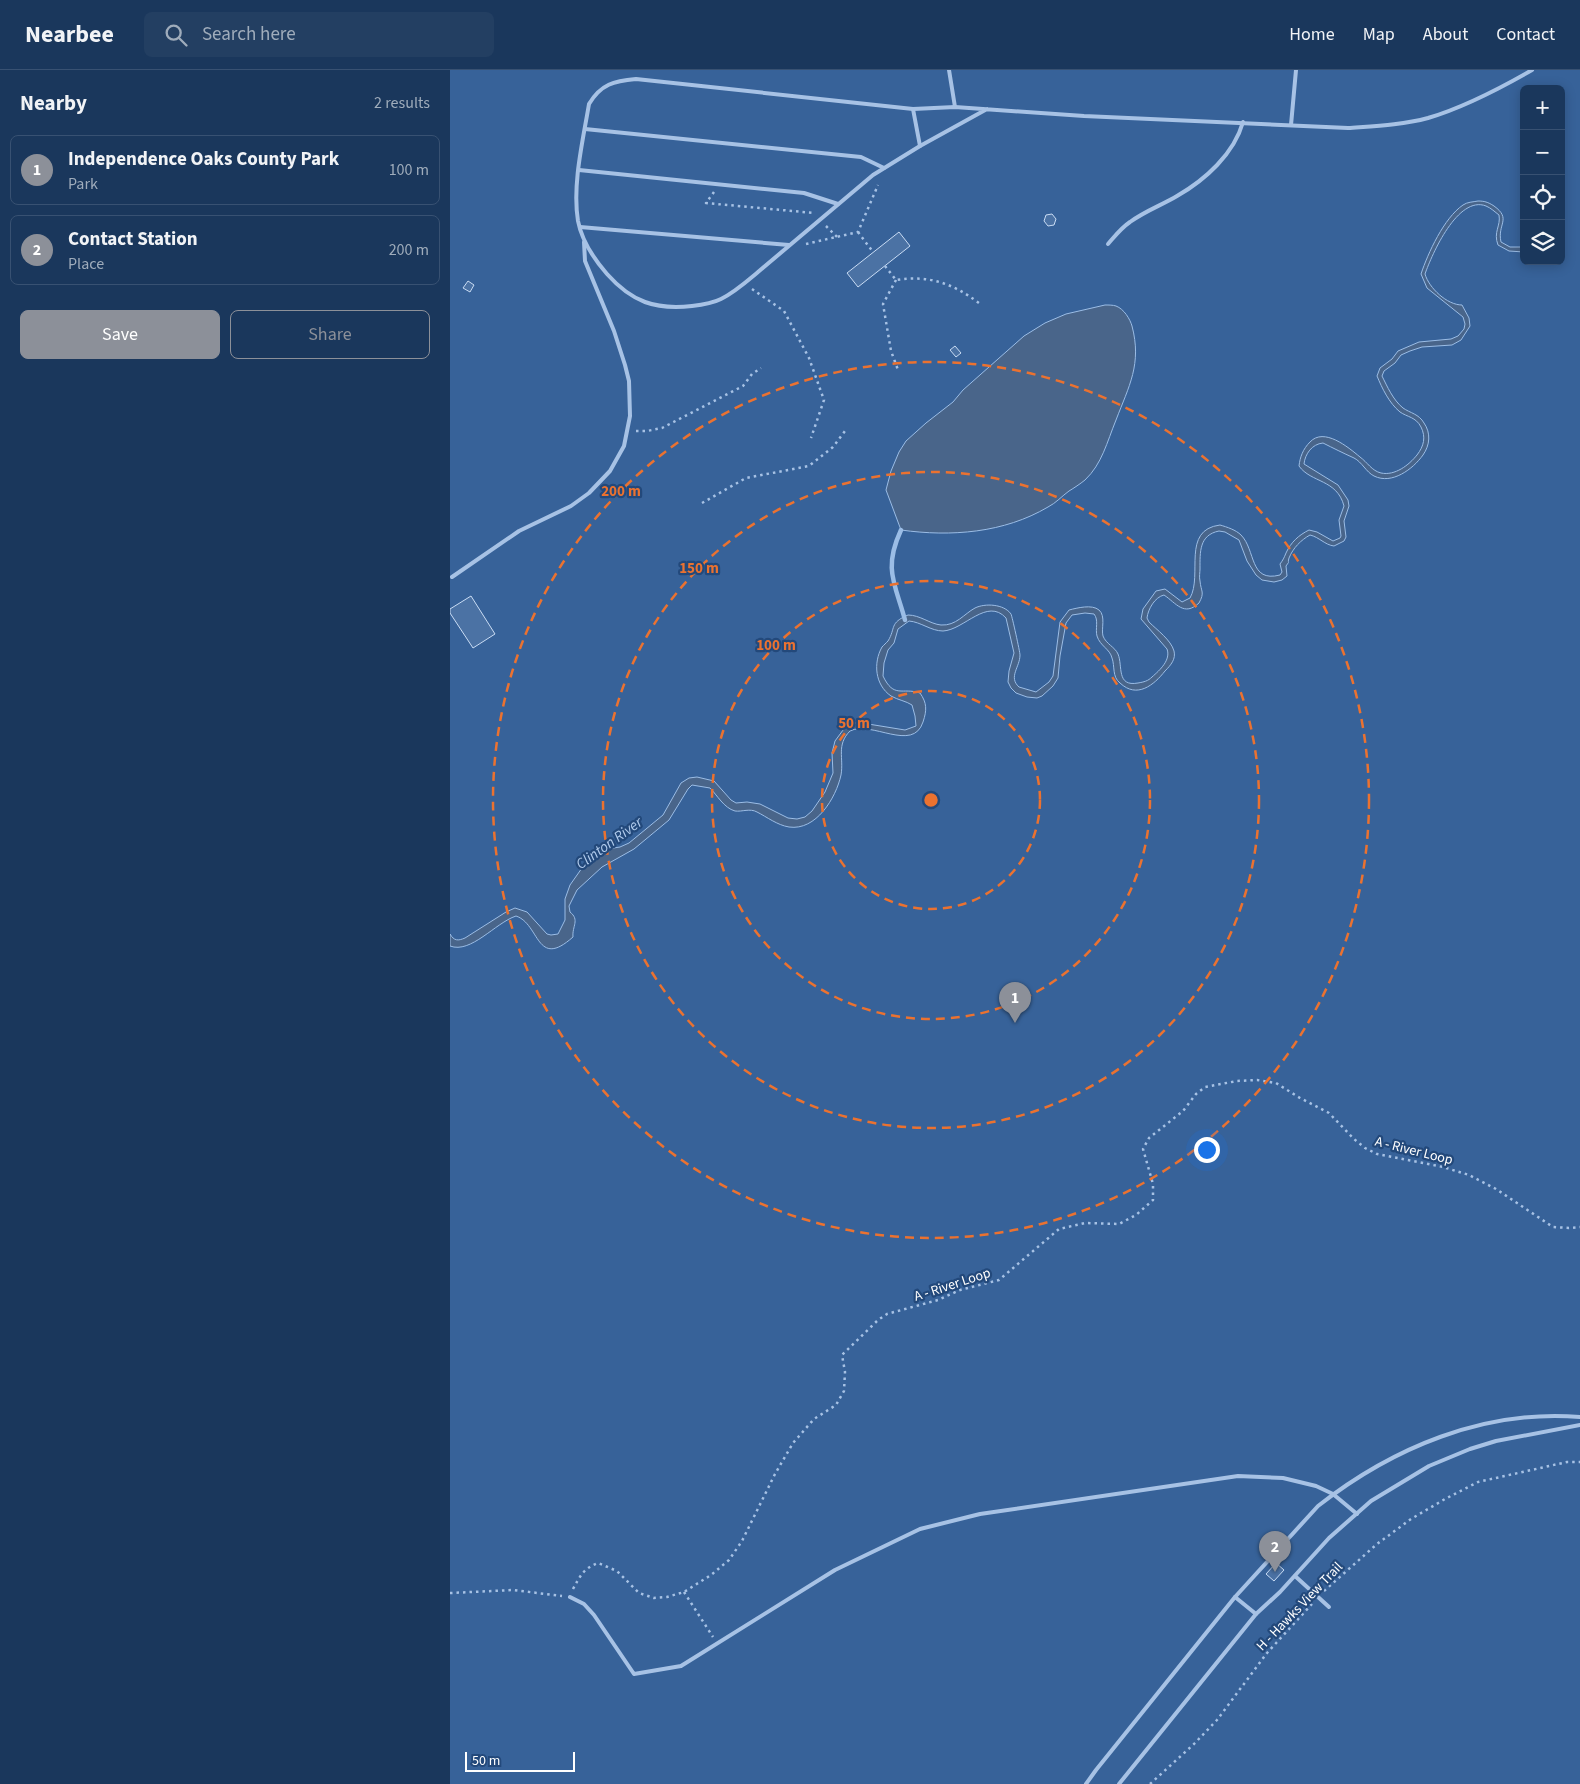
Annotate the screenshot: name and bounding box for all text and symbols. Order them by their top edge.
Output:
search box [144,12,494,57]
text: Nearbee [25,17,114,52]
icon: search [162,21,190,49]
text: Search here [202,21,296,48]
text: Home [1289,22,1335,47]
text: Map [1363,22,1395,47]
text: About [1423,22,1468,47]
text: Contact [1496,22,1555,47]
map controls [1520,85,1565,265]
button: + [1520,85,1565,130]
text: Nearby [20,88,87,118]
text: 2 results [374,92,430,114]
button: − [1520,130,1565,175]
text: Independence Oaks County Park [68,146,339,173]
text: 1 [33,159,41,181]
text: 100 m [389,159,429,181]
text: Park [68,173,98,195]
button: locate [1520,175,1565,220]
button: layers [1520,220,1565,265]
text: Contact Station [68,226,198,253]
text: 2 [33,239,41,261]
text: 200 m [389,239,429,261]
text: Place [68,253,104,275]
button: Save [20,310,220,359]
button: Share [230,310,430,359]
text: 200 m [601,481,641,502]
text: 150 m [679,558,719,579]
text: 100 m [756,635,796,656]
text: 50 m [838,713,870,734]
centre of rings [922,791,940,809]
water label: Clinton River [572,812,648,875]
pin: 1 [999,982,1031,1023]
street label: A - River Loop [1373,1132,1455,1170]
your location [1194,1137,1220,1163]
street label: A - River Loop [911,1263,993,1307]
pin: 2 [1259,1531,1291,1572]
street label: H - Hawks View Trail [1252,1557,1348,1656]
scale bar [465,1749,575,1772]
text: 50 m [472,1751,500,1771]

